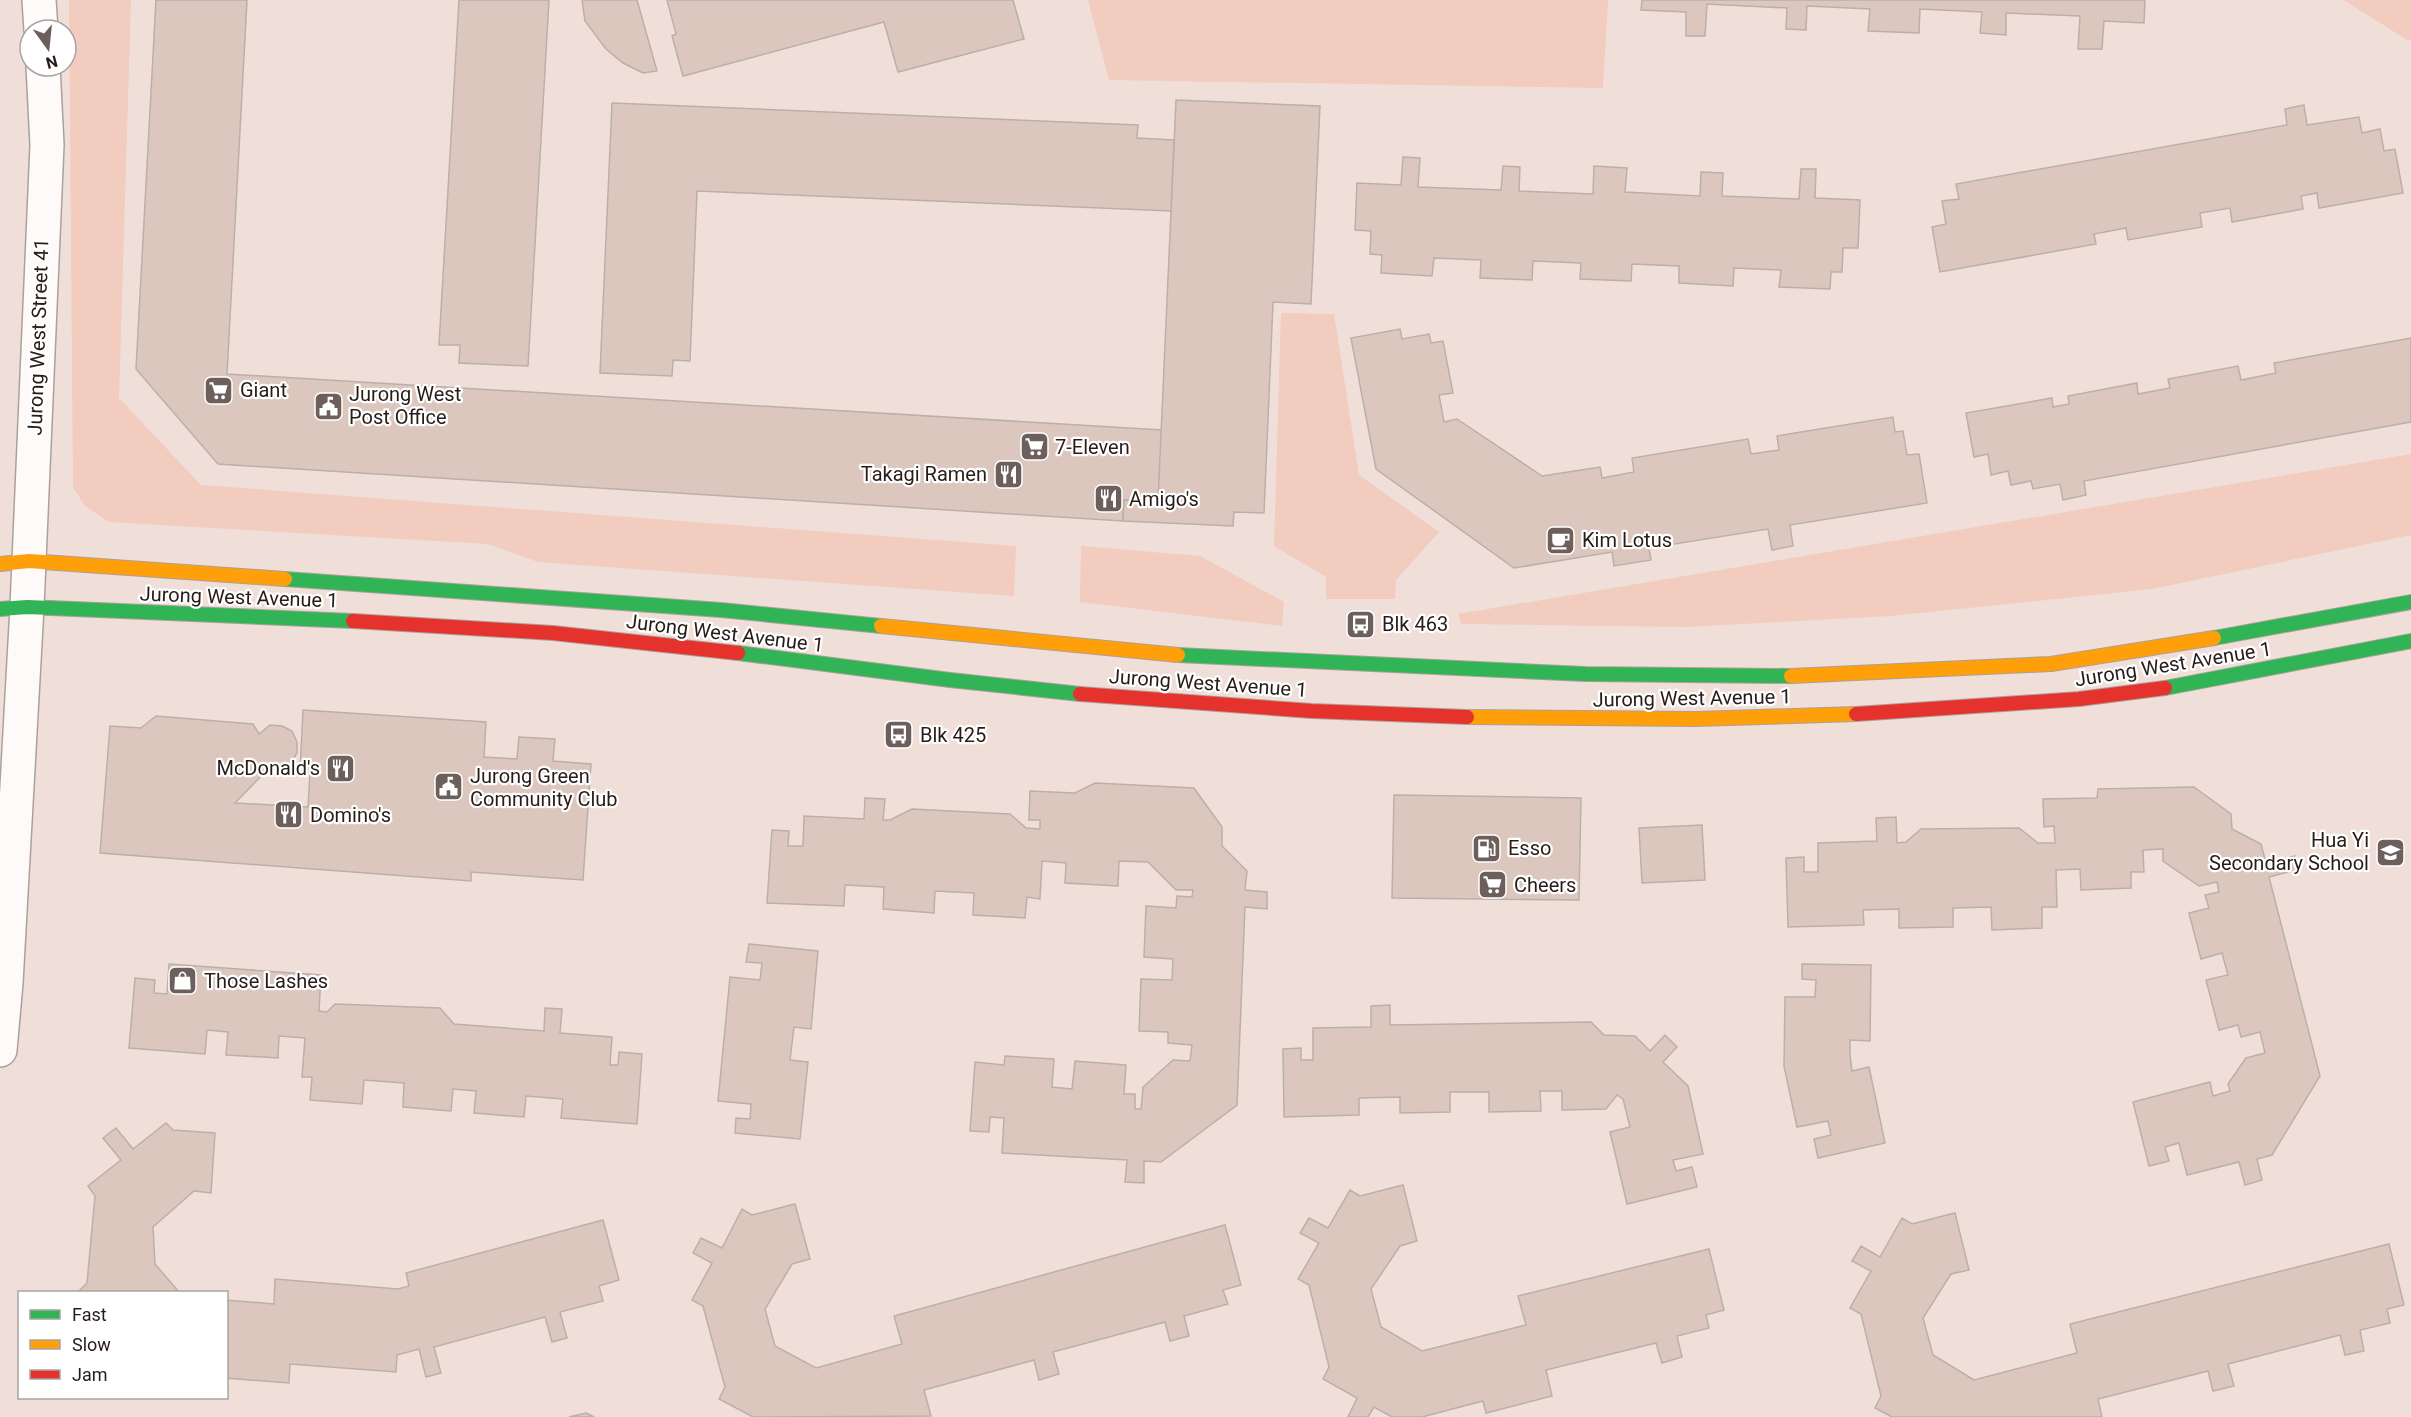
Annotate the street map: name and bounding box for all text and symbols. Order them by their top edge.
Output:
north arrow [18,18,78,78]
text: N [44,51,60,73]
street label: Jurong West Street 41 [23,238,53,436]
supermarket icon: Giant [203,374,235,406]
place label: Giant [240,378,287,402]
place label: Jurong West Post Office [349,382,461,429]
public building icon: Jurong West Post Office [312,390,344,422]
supermarket icon: 7-Eleven [1018,431,1050,463]
place label: 7-Eleven [1055,435,1130,459]
restaurant icon: Takagi Ramen [992,458,1024,490]
place label: Takagi Ramen [861,462,987,486]
restaurant icon: Amigo's [1092,483,1124,515]
place label: Amigo's [1129,487,1199,511]
cafe icon: Kim Lotus [1545,524,1577,556]
place label: Kim Lotus [1582,528,1672,552]
street label: Jurong West Avenue 1 [139,582,339,612]
bus stop icon: Blk 463 [1345,608,1377,640]
street label: Jurong West Avenue 1 [625,609,825,657]
place label: Blk 463 [1382,612,1448,636]
street label: Jurong West Avenue 1 [2073,637,2273,691]
street label: Jurong West Avenue 1 [1108,664,1308,702]
street label: Jurong West Avenue 1 [1592,684,1792,712]
bus stop icon: Blk 425 [883,719,915,751]
place label: Blk 425 [920,723,986,747]
restaurant icon: McDonald's [325,752,357,784]
place label: McDonald's [216,756,320,780]
place label: Jurong Green Community Club [470,764,618,811]
public building icon: Jurong Green Community Club [433,771,465,803]
restaurant icon: Domino's [273,799,305,831]
place label: Domino's [310,803,391,827]
place label: Hua Yi Secondary School [2209,828,2369,875]
fuel station icon: Esso [1471,832,1503,864]
place label: Esso [1508,836,1551,860]
school or university icon: Hua Yi Secondary School [2374,836,2406,868]
supermarket icon: Cheers [1477,869,1509,901]
place label: Cheers [1514,873,1576,897]
shop icon: Those Lashes [167,965,199,997]
place label: Those Lashes [204,969,328,993]
legend [18,1291,228,1399]
text: Fast [72,1304,107,1325]
text: Slow [72,1334,111,1355]
text: Jam [72,1364,108,1385]

